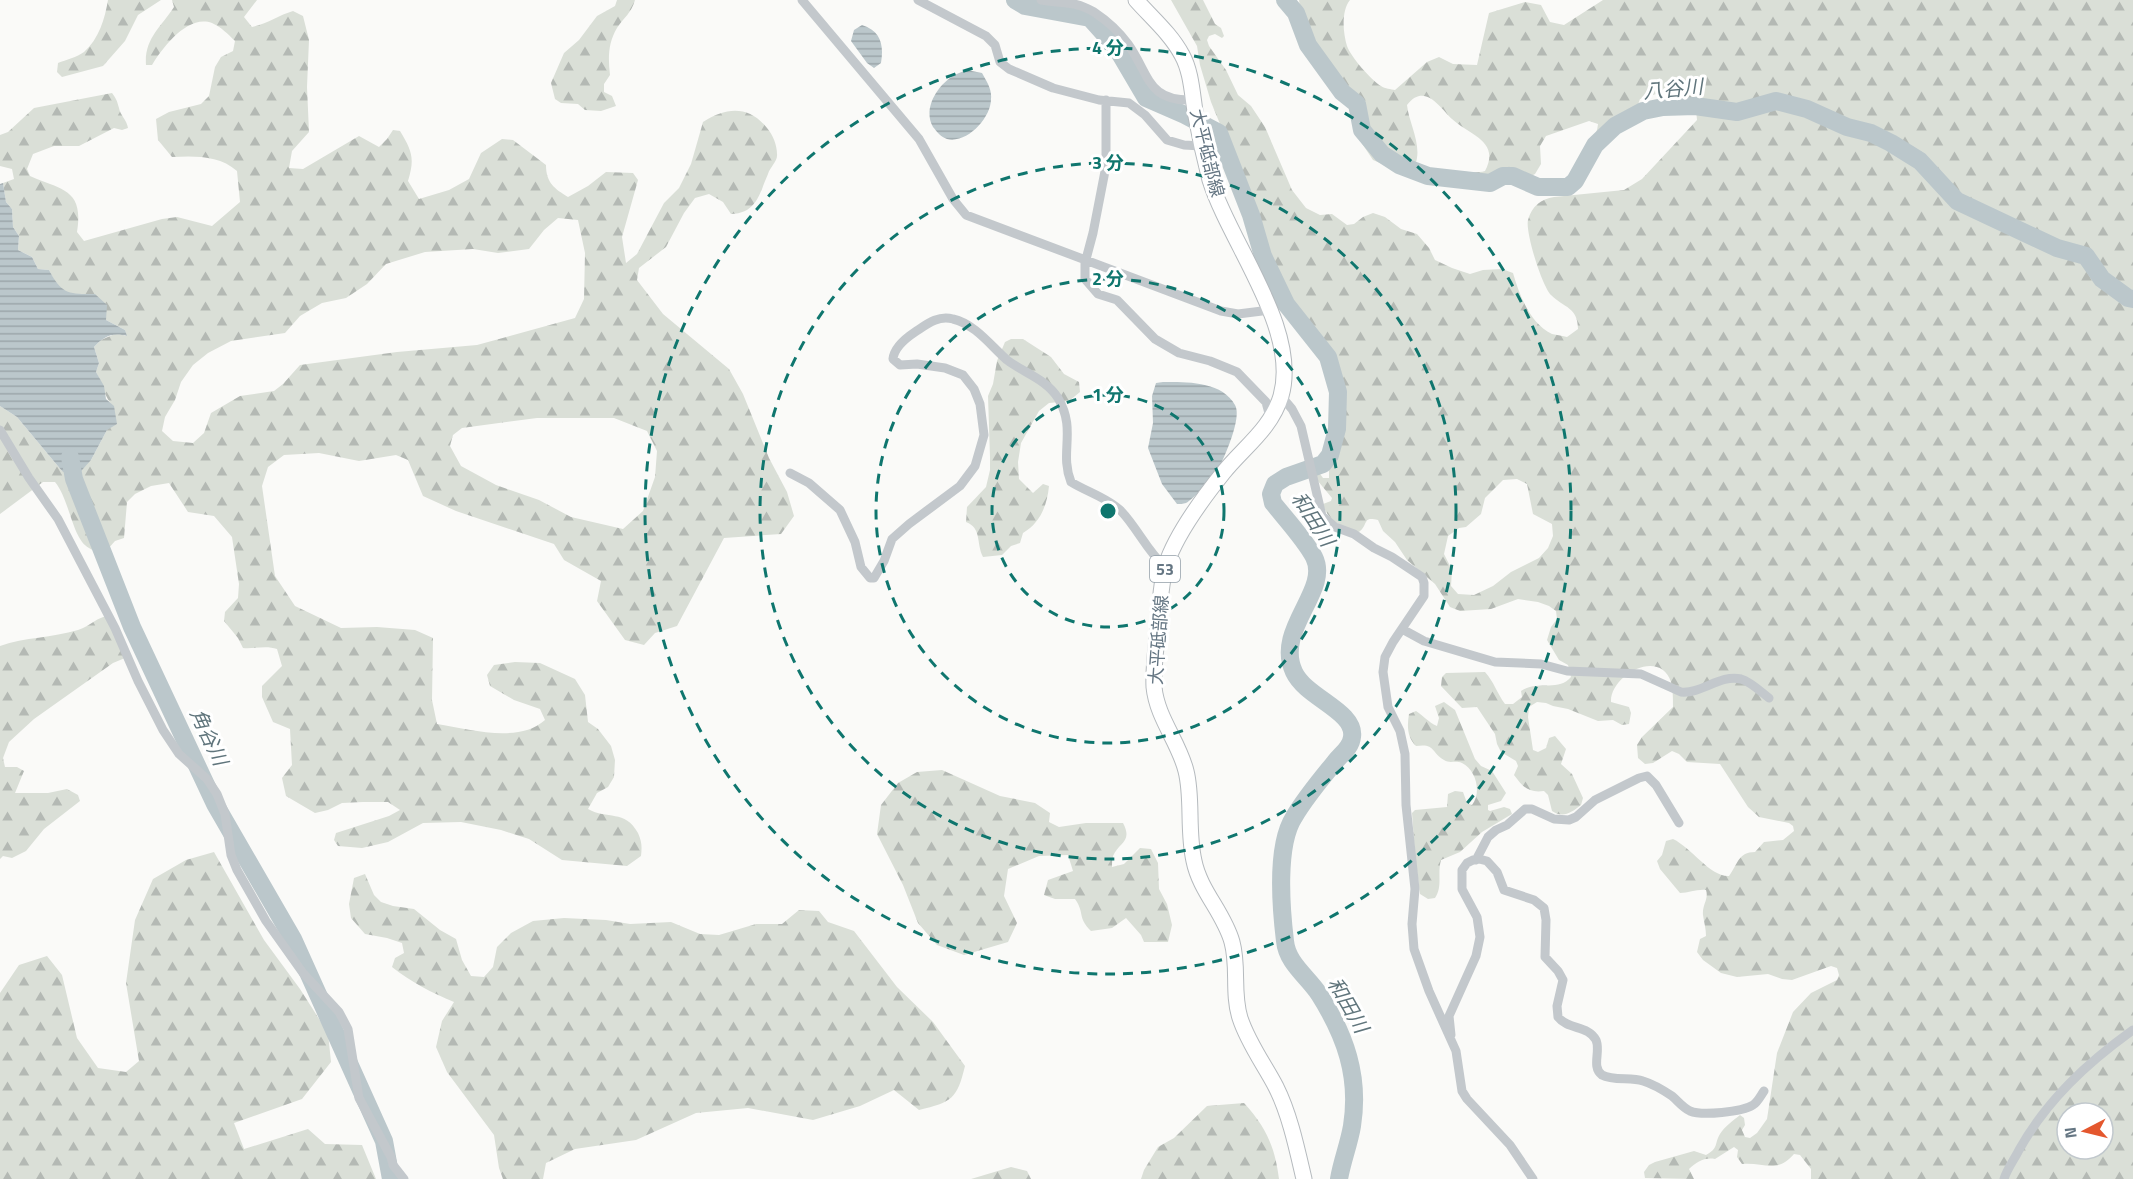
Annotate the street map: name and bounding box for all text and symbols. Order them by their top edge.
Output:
text: 4 分 [1092,34,1124,61]
water label: 八谷川 [1642,70,1706,107]
street label: 大平砥部線 [1183,106,1231,200]
text: 3 分 [1092,149,1124,176]
text: 2 分 [1092,265,1124,292]
text: 1 分 [1092,381,1124,408]
water label: 和田川 [1284,485,1344,554]
centre of rings [1098,501,1118,521]
road number: 53 [1150,556,1180,582]
street label: 大平砥部線 [1142,594,1175,686]
water label: 角谷川 [183,703,237,772]
water label: 和田川 [1320,971,1378,1040]
north arrow [2055,1101,2115,1161]
text: N [2058,1126,2083,1140]

